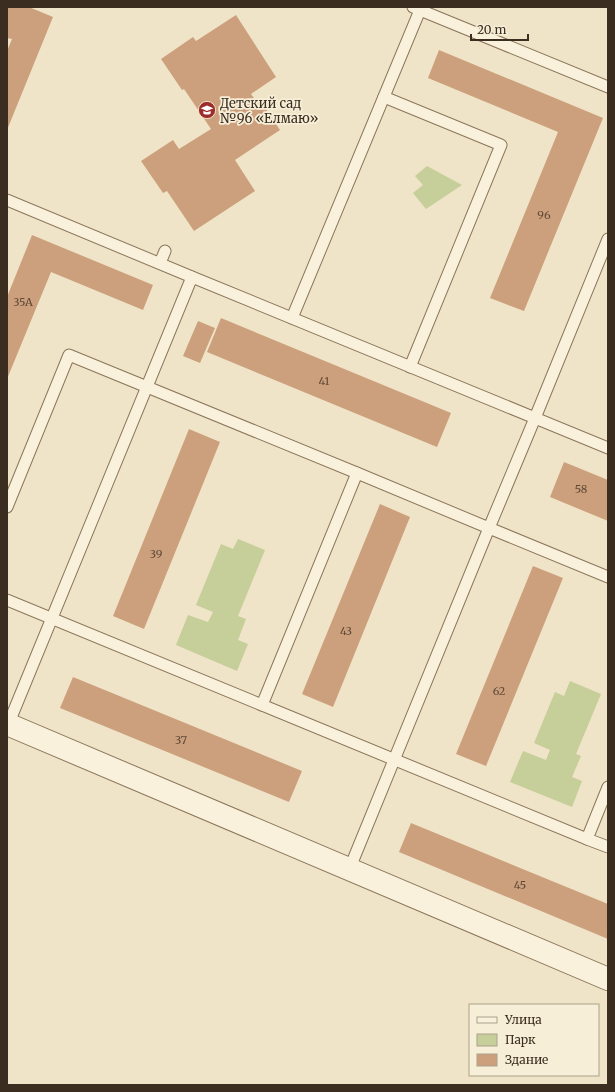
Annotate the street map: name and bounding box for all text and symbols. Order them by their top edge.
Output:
scale bar [471,16,528,42]
text: 20 m [477,22,506,37]
place label: Детский сад №96 «Елмаю» [220,95,318,127]
school or university icon: Детский сад №96 «Елмаю» [197,100,217,120]
house number: 96 [537,208,551,222]
house number: 35А [13,295,33,309]
house number: 41 [319,374,329,388]
house number: 58 [575,482,588,496]
house number: 39 [150,547,163,561]
house number: 43 [340,624,352,638]
house number: 62 [493,684,505,698]
house number: 37 [175,733,187,747]
house number: 45 [514,878,526,892]
legend [469,1004,599,1076]
text: Улица [504,1012,542,1027]
text: Парк [505,1032,536,1047]
text: Здание [505,1052,548,1067]

